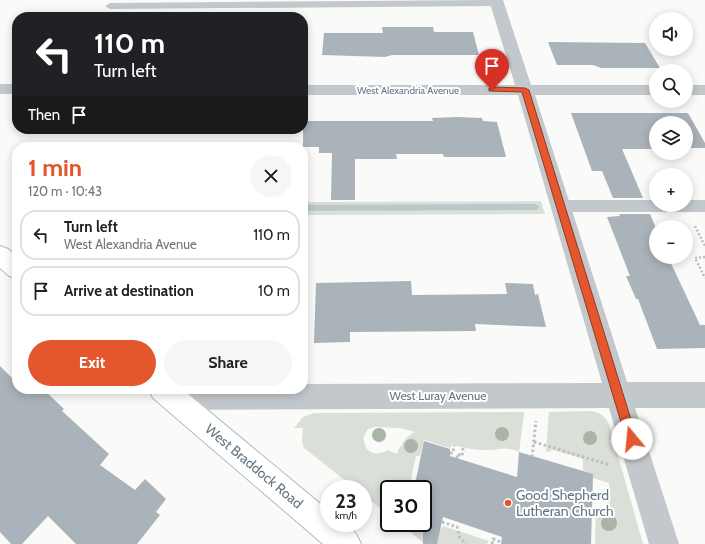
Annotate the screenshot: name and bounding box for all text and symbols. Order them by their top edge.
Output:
map controls [649,12,693,264]
button: sound [649,12,693,56]
text: 110 m [94,26,165,60]
icon: left [28,28,80,80]
pin [475,49,509,90]
icon: arrive [481,55,503,77]
text: Turn left [94,60,157,82]
button: search [649,64,693,108]
street label: West Alexandria Avenue [357,84,459,97]
icon: arrive [68,104,90,126]
text: Then [28,106,60,124]
button: layers [649,116,693,160]
text: 1 min [28,153,82,182]
button: close [250,155,292,197]
button: + [649,168,693,212]
text: 120 m · 10:43 [28,183,102,199]
text: Turn left [64,218,118,236]
button: − [649,220,693,264]
icon: left [30,224,52,246]
text: 110 m [253,226,290,244]
text: West Alexandria Avenue [64,236,197,252]
icon: arrive [30,280,52,302]
text: Arrive at destination [64,282,194,300]
text: 10 m [258,282,290,300]
button: Exit [28,340,156,386]
button: Share [164,340,292,386]
street label: West Luray Avenue [390,388,487,403]
position arrow [611,418,653,460]
street label: West Braddock Road [201,420,307,512]
speed limit sign: 30 [380,480,432,532]
place label: Good Shepherd Lutheran Church [516,486,613,520]
text: 23 [335,489,357,513]
marker: Good Shepherd Lutheran Church [503,498,513,508]
text: km/h [335,509,357,522]

